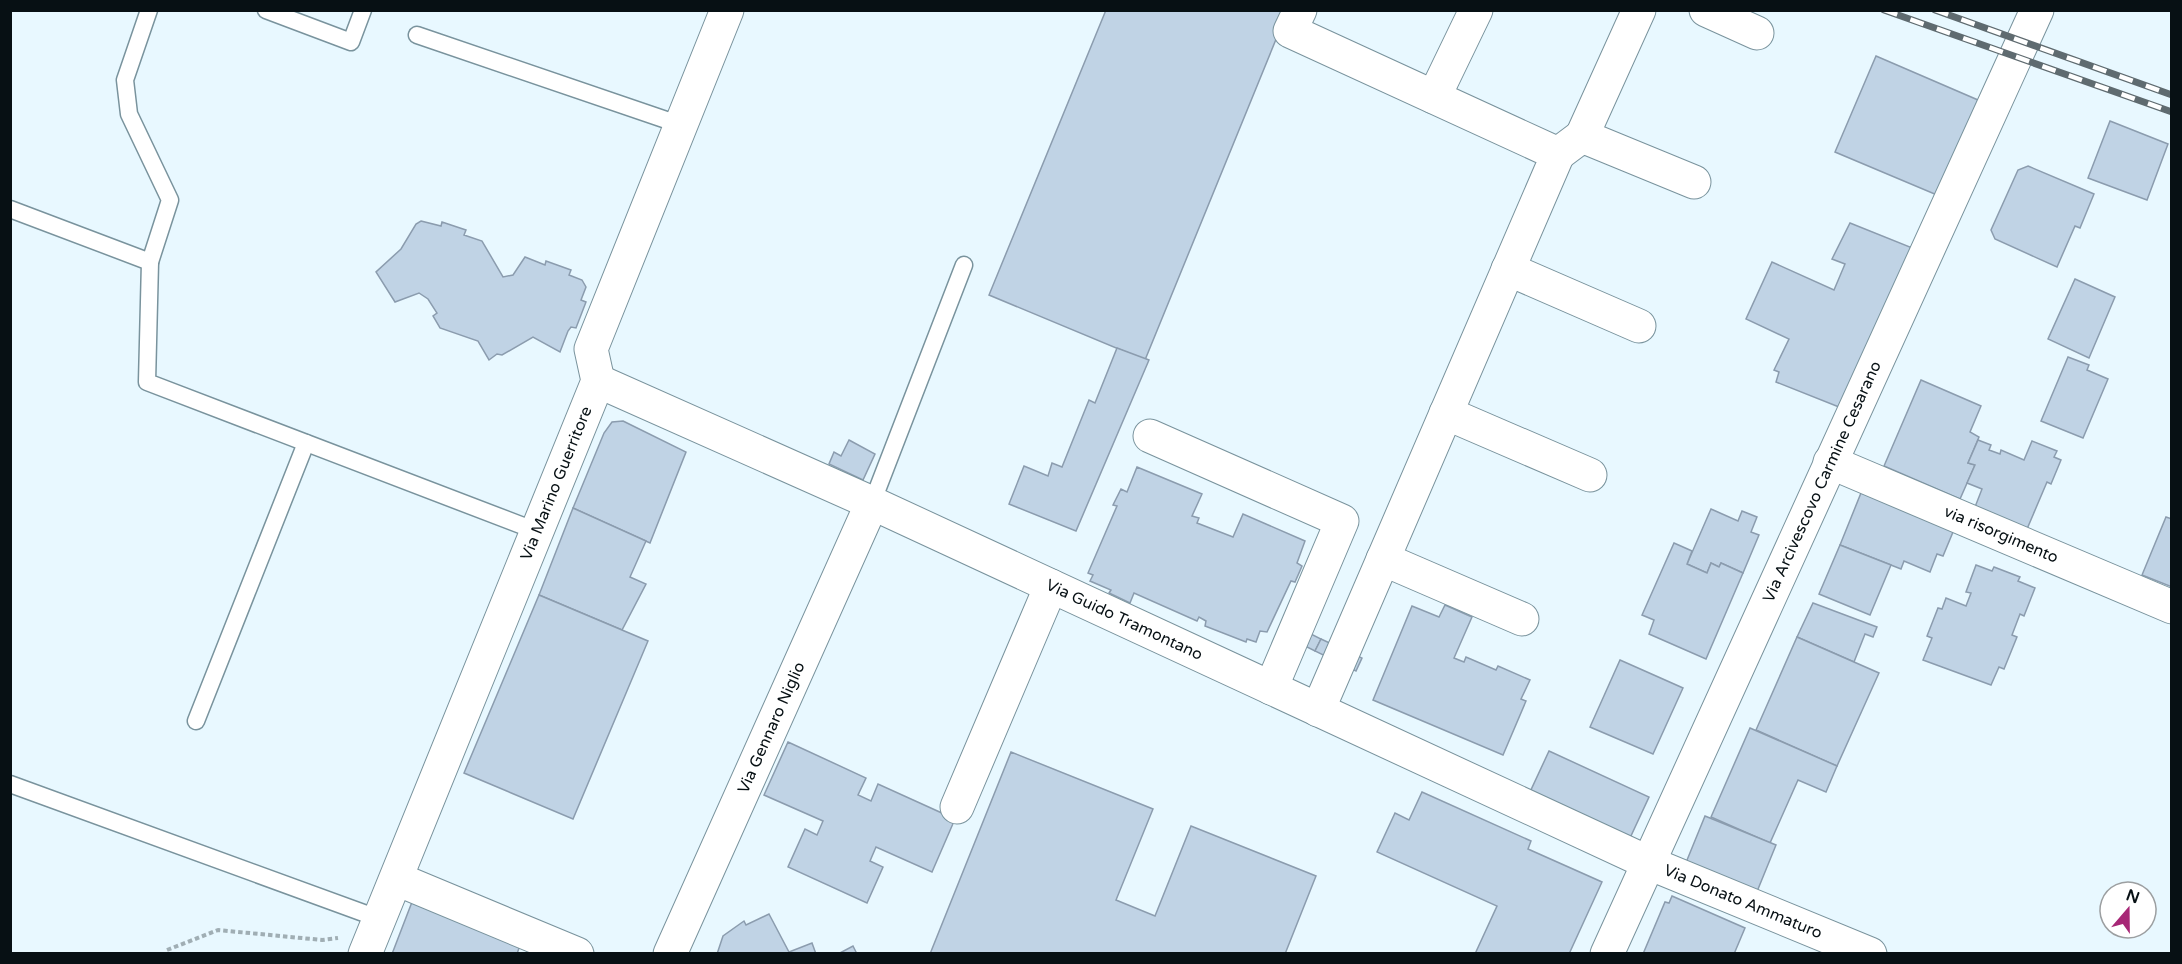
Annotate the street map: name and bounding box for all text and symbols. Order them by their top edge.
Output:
street label: Via Arcivescovo Carmine Cesarano [1759,358,1886,606]
street label: Via Marino Guerritore [516,404,597,563]
street label: via risorgimento [1941,502,2061,568]
street label: Via Guido Tramontano [1043,575,1206,665]
street label: Via Gennaro Niglio [733,659,810,797]
street label: Via Donato Ammaturo [1661,860,1825,943]
north arrow [2098,880,2158,940]
text: N [2123,885,2142,908]

